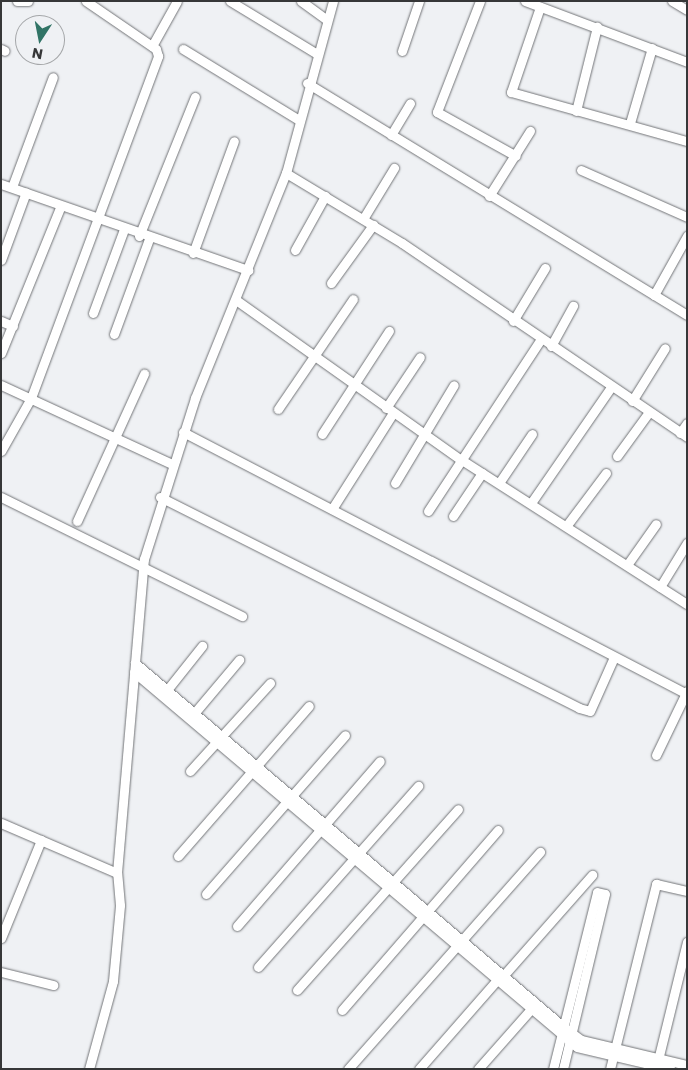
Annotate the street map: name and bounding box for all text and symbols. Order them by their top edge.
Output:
north arrow [15,15,65,65]
text: N [30,43,44,65]

